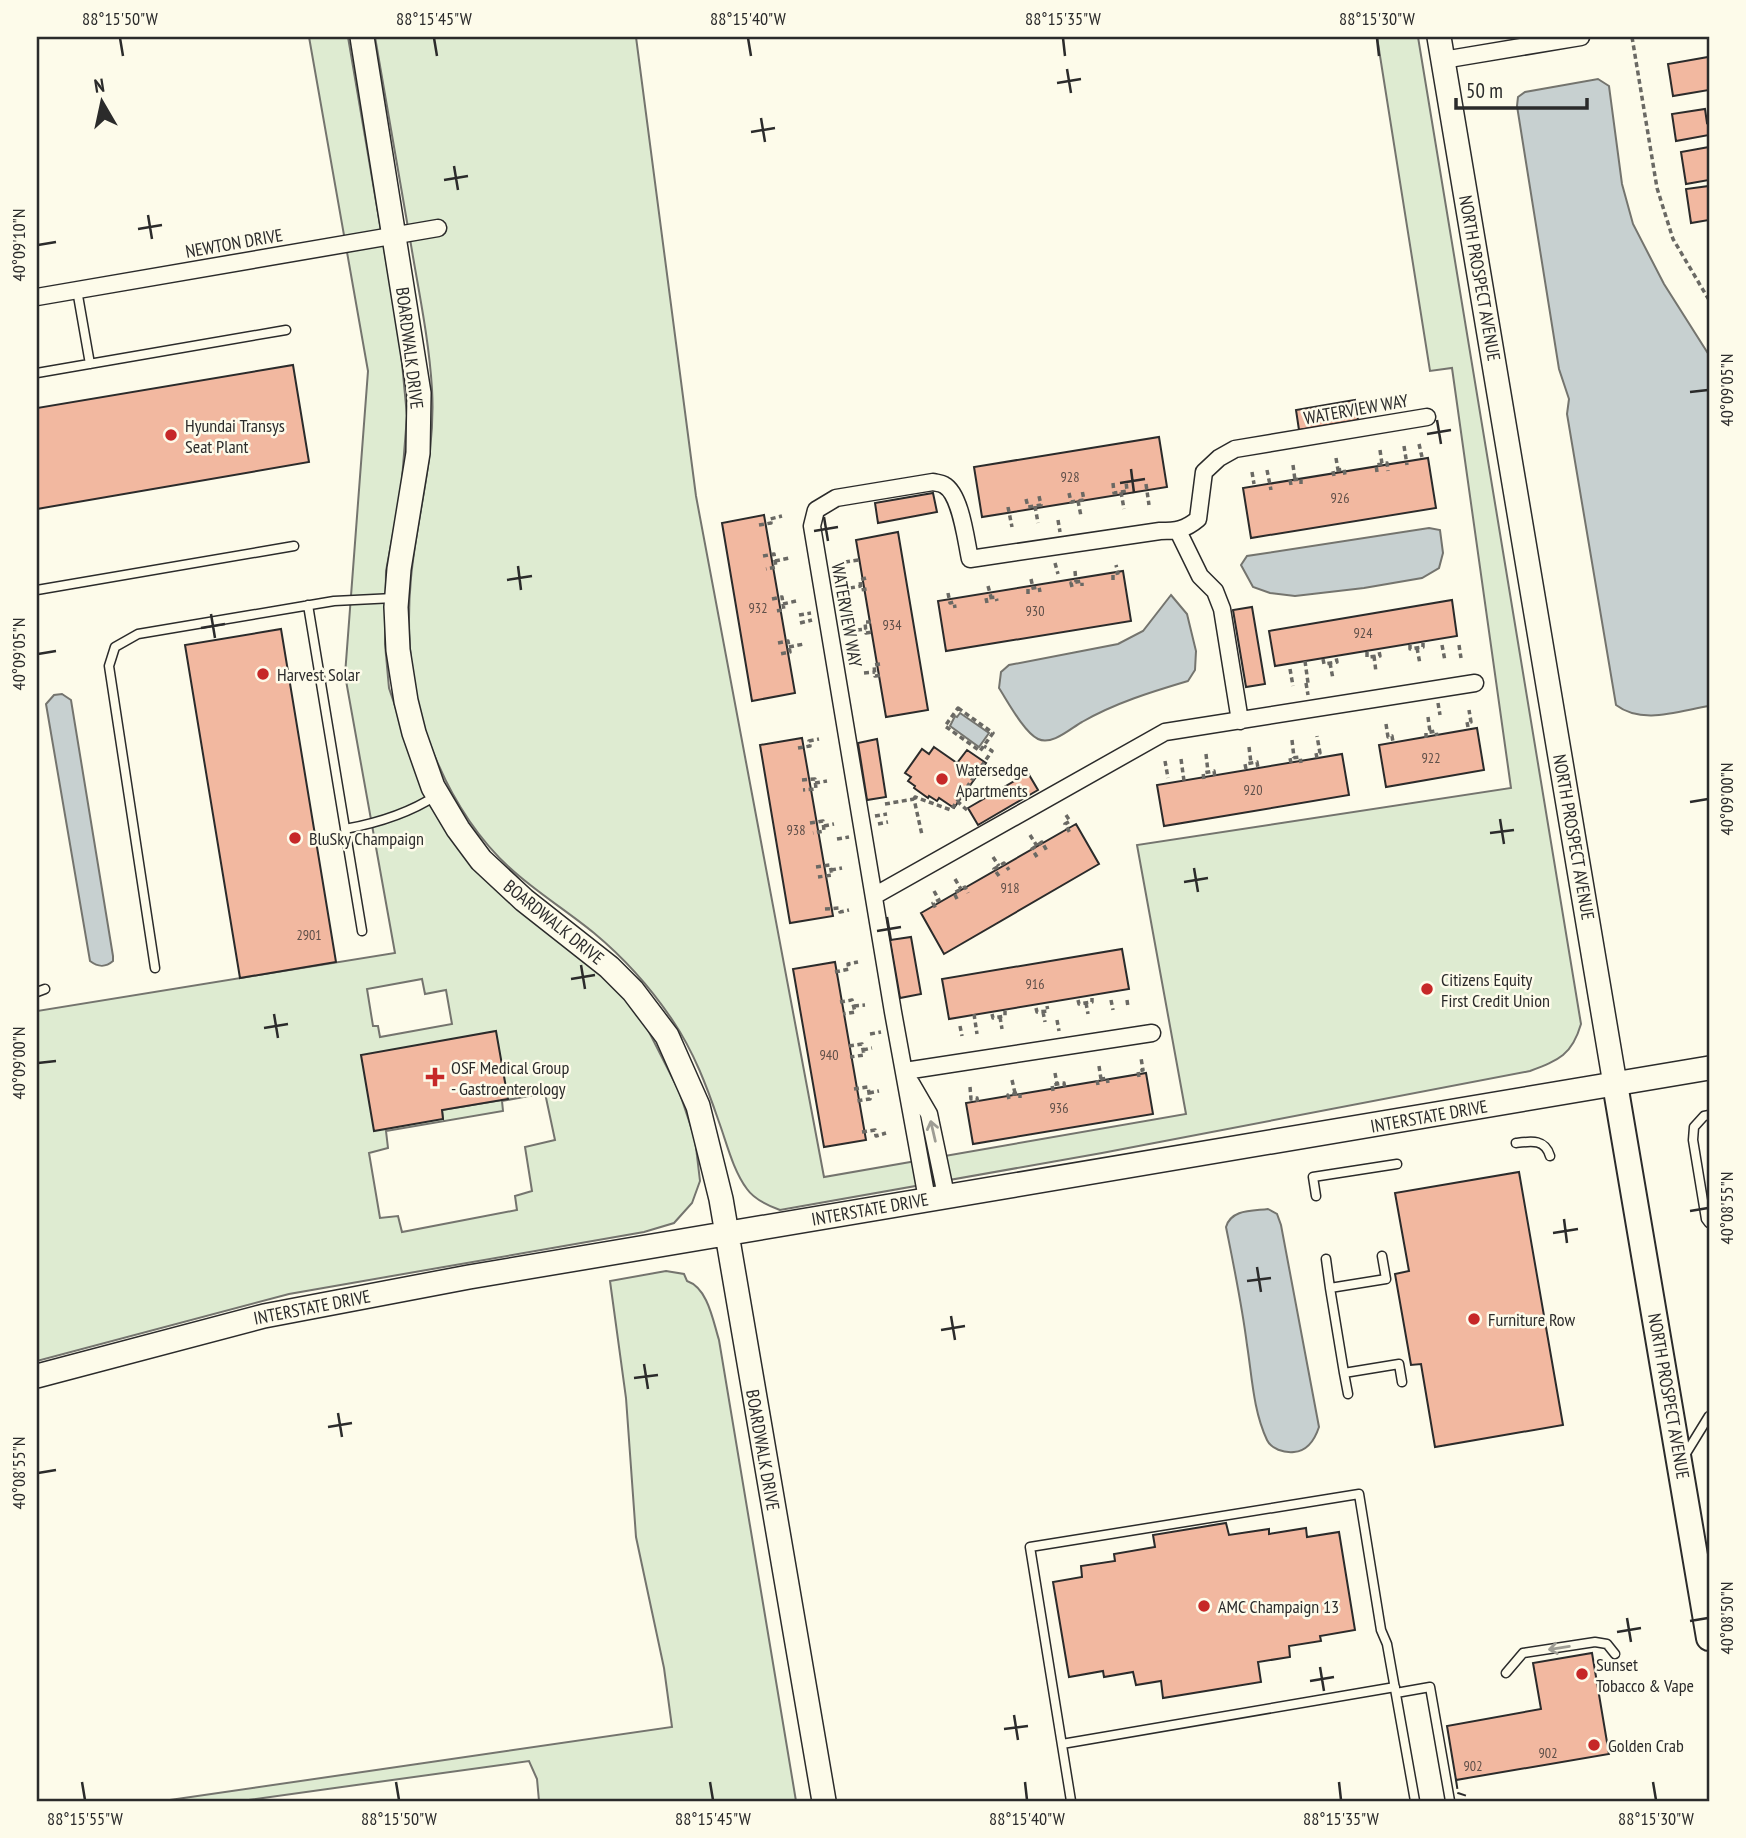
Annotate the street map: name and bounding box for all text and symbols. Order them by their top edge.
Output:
text: 88°15'50"W [82,7,158,30]
text: 88°15'45"W [396,7,472,30]
text: 88°15'40"W [710,7,786,30]
text: 88°15'35"W [1025,7,1101,30]
text: 88°15'30"W [1339,7,1415,30]
north arrow [66,66,136,136]
scale bar [1456,66,1587,110]
text: N [92,73,106,98]
text: 50 m [1466,77,1503,104]
street label: NORTH PROSPECT AVENUE [1454,193,1506,363]
text: 40°09'10"N [7,209,30,281]
street label: NEWTON DRIVE [184,223,284,263]
street label: BOARDWALK DRIVE [391,286,429,410]
text: 40°09'05"N [1715,354,1738,426]
street label: WATERVIEW WAY [1302,388,1411,430]
place label: Hyundai Transys Seat Plant [185,414,285,458]
marker: Hyundai Transys Seat Plant [163,427,179,443]
house number: 928 [1061,468,1079,486]
house number: 926 [1331,489,1349,507]
street label: WATERVIEW WAY [826,561,868,670]
house number: 932 [749,599,767,617]
house number: 930 [1026,602,1044,620]
house number: 934 [883,616,902,634]
text: 40°09'05"N [7,618,30,690]
house number: 924 [1354,624,1373,642]
place label: Harvest Solar [277,663,360,686]
marker: Harvest Solar [255,666,271,682]
house number: 922 [1422,749,1440,767]
street label: NORTH PROSPECT AVENUE [1548,752,1600,922]
place label: Watersedge Apartments [956,758,1028,802]
text: 40°09'00"N [1715,763,1738,835]
marker: Watersedge Apartments [934,771,950,787]
house number: 920 [1244,781,1262,799]
house number: 938 [787,821,805,839]
place label: BluSky Champaign [309,827,424,850]
marker: BluSky Champaign [287,830,303,846]
street label: BOARDWALK DRIVE [499,875,609,969]
house number: 918 [1001,879,1019,897]
house number: 2901 [296,926,322,944]
place label: Citizens Equity First Credit Union [1441,968,1550,1012]
house number: 916 [1026,975,1044,993]
marker: Citizens Equity First Credit Union [1419,981,1435,997]
text: 40°09'00"N [7,1027,30,1099]
house number: 940 [820,1046,838,1064]
place label: OSF Medical Group - Gastroenterology [451,1056,569,1100]
marker: OSF Medical Group - Gastroenterology [425,1067,445,1087]
street label: INTERSTATE DRIVE [1369,1094,1489,1138]
house number: 936 [1050,1099,1068,1117]
one-way arrow [926,1120,939,1142]
text: 40°08'55"N [1715,1172,1738,1244]
street label: INTERSTATE DRIVE [810,1187,930,1231]
street label: INTERSTATE DRIVE [252,1284,372,1330]
place label: Furniture Row [1488,1308,1575,1331]
marker: Furniture Row [1466,1311,1482,1327]
street label: NORTH PROSPECT AVENUE [1643,1311,1695,1481]
street label: BOARDWALK DRIVE [741,1388,785,1512]
text: 40°08'55"N [7,1437,30,1509]
text: 40°08'50"N [1715,1582,1738,1654]
place label: AMC Champaign 13 [1218,1595,1339,1618]
marker: AMC Champaign 13 [1196,1598,1212,1614]
one-way arrow [1548,1641,1571,1654]
place label: Sunset Tobacco & Vape [1596,1653,1694,1697]
marker: Sunset Tobacco & Vape [1574,1666,1590,1682]
place label: Golden Crab [1608,1734,1684,1757]
marker: Golden Crab [1586,1737,1602,1753]
house number: 902 [1539,1744,1557,1762]
house number: 902 [1464,1757,1482,1775]
text: 88°15'55"W [47,1807,123,1830]
text: 88°15'50"W [361,1807,437,1830]
text: 88°15'45"W [675,1807,751,1830]
text: 88°15'40"W [989,1807,1065,1830]
text: 88°15'35"W [1303,1807,1379,1830]
text: 88°15'30"W [1618,1807,1694,1830]

